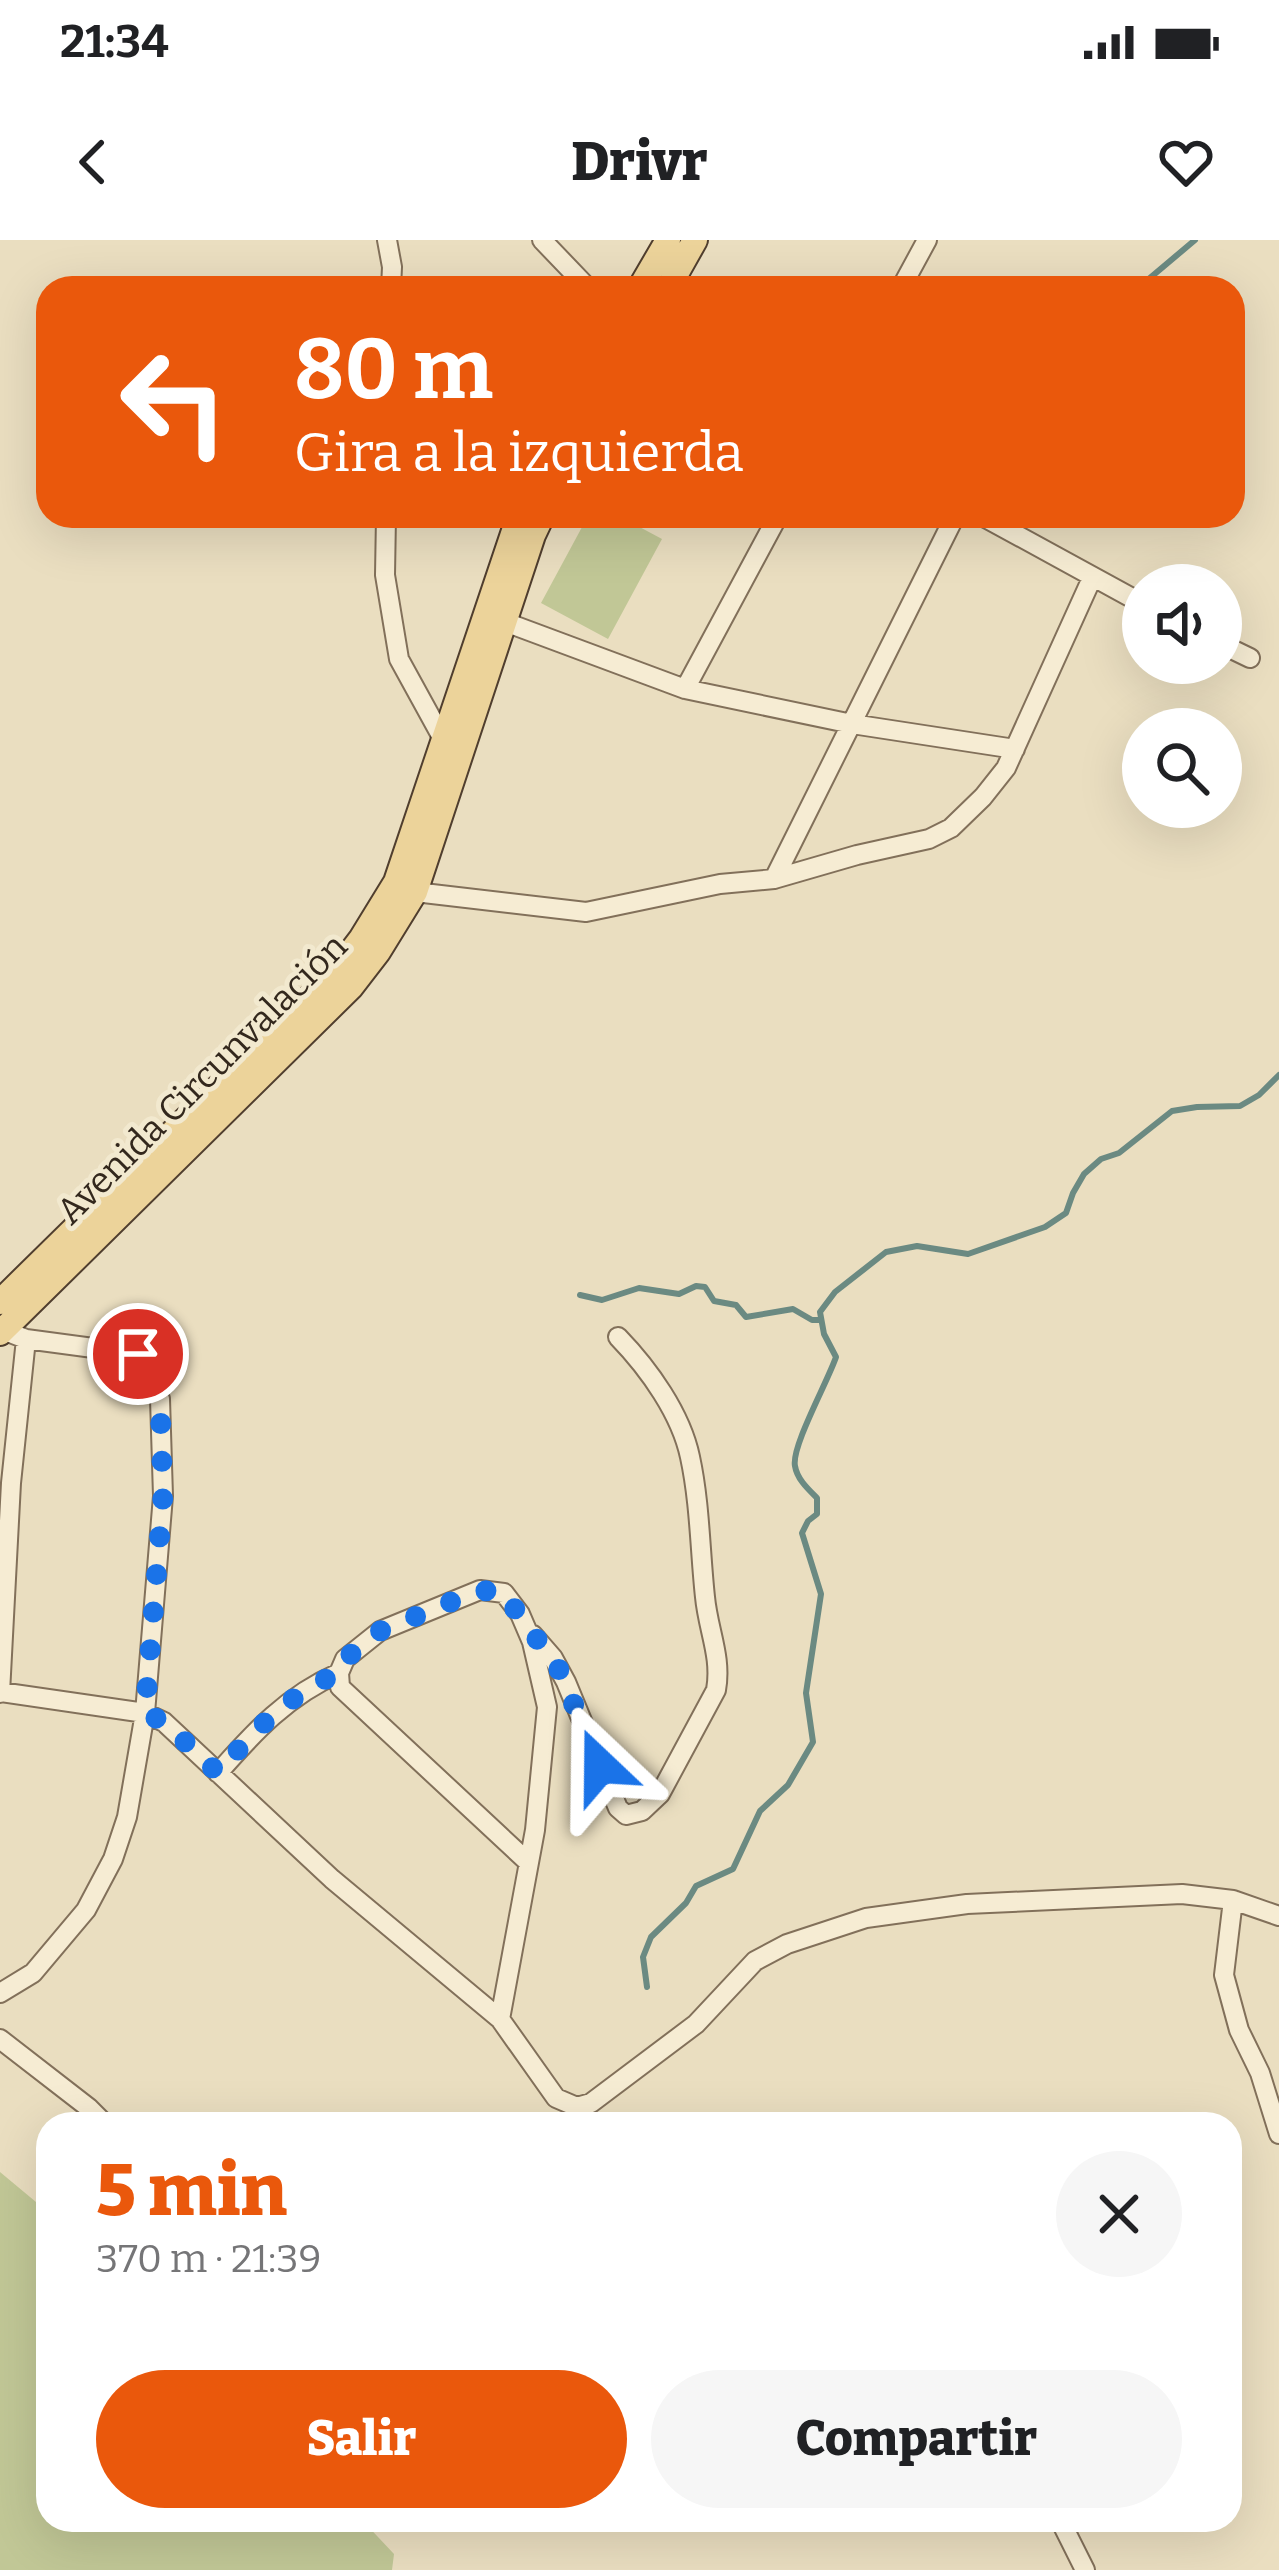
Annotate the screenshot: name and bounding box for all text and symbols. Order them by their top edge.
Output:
text: 21:34 [60,15,169,69]
icon: back [60,129,126,195]
icon: heart [1153,129,1219,195]
text: Drivr [571,130,708,194]
text: 80 m [294,319,493,420]
icon: left [96,324,252,480]
text: Gira a la izquierda [294,421,744,485]
map controls [1122,564,1242,828]
button: sound [1122,564,1242,684]
button: search [1122,708,1242,828]
street label: Avenida Circunvalación [48,924,357,1233]
pin [87,1303,189,1405]
icon: arrive [105,1321,171,1387]
position arrow [537,1703,663,1829]
text: 5 min [96,2148,287,2234]
button: close [1056,2151,1182,2277]
text: 370 m · 21:39 [96,2236,321,2282]
button: Salir [96,2370,627,2508]
button: Compartir [651,2370,1182,2508]

